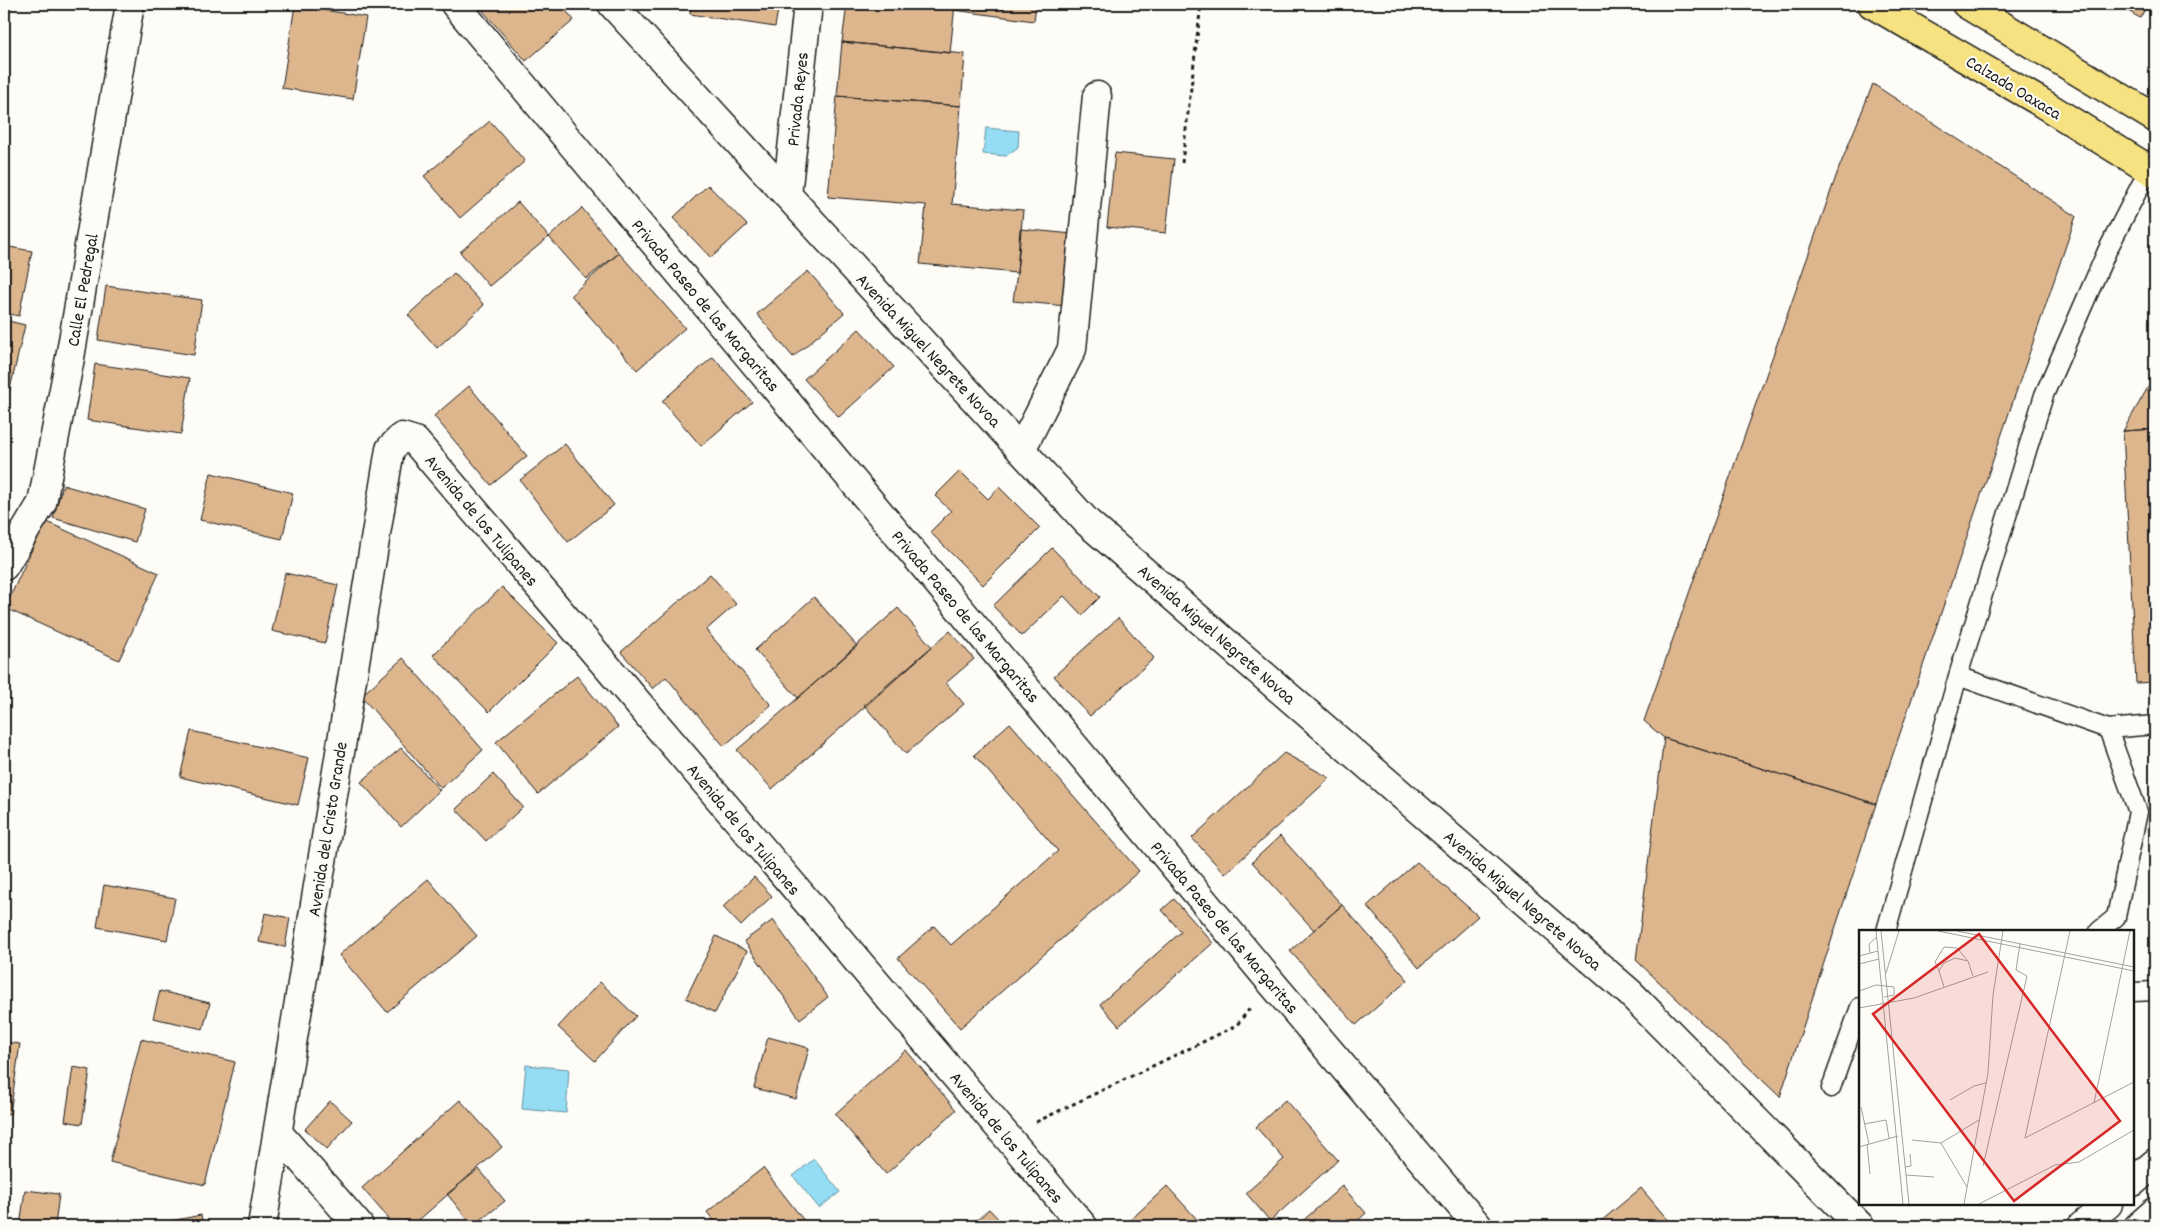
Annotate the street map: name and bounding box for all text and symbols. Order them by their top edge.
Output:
street label: Privada Reyes [782,51,817,148]
street label: Calzada Oaxaca [1960,51,2066,128]
street label: Privada Paseo de las Margaritas [624,215,784,398]
street label: Calle El Pedregal [62,231,107,349]
street label: Avenida Miguel Negrete Novoa [849,269,1006,435]
street label: Avenida de los Tulipanes [417,450,543,593]
street label: Privada Paseo de las Margaritas [884,526,1044,709]
street label: Avenida Miguel Negrete Novoa [1131,560,1300,712]
street label: Avenida del Cristo Grande [303,740,356,919]
street label: Avenida de los Tulipanes [679,759,805,902]
street label: Avenida Miguel Negrete Novoa [1437,826,1606,978]
street label: Privada Paseo de las Margaritas [1143,837,1303,1020]
inset map [1859,930,2134,1205]
street label: Avenida de los Tulipanes [942,1067,1068,1210]

